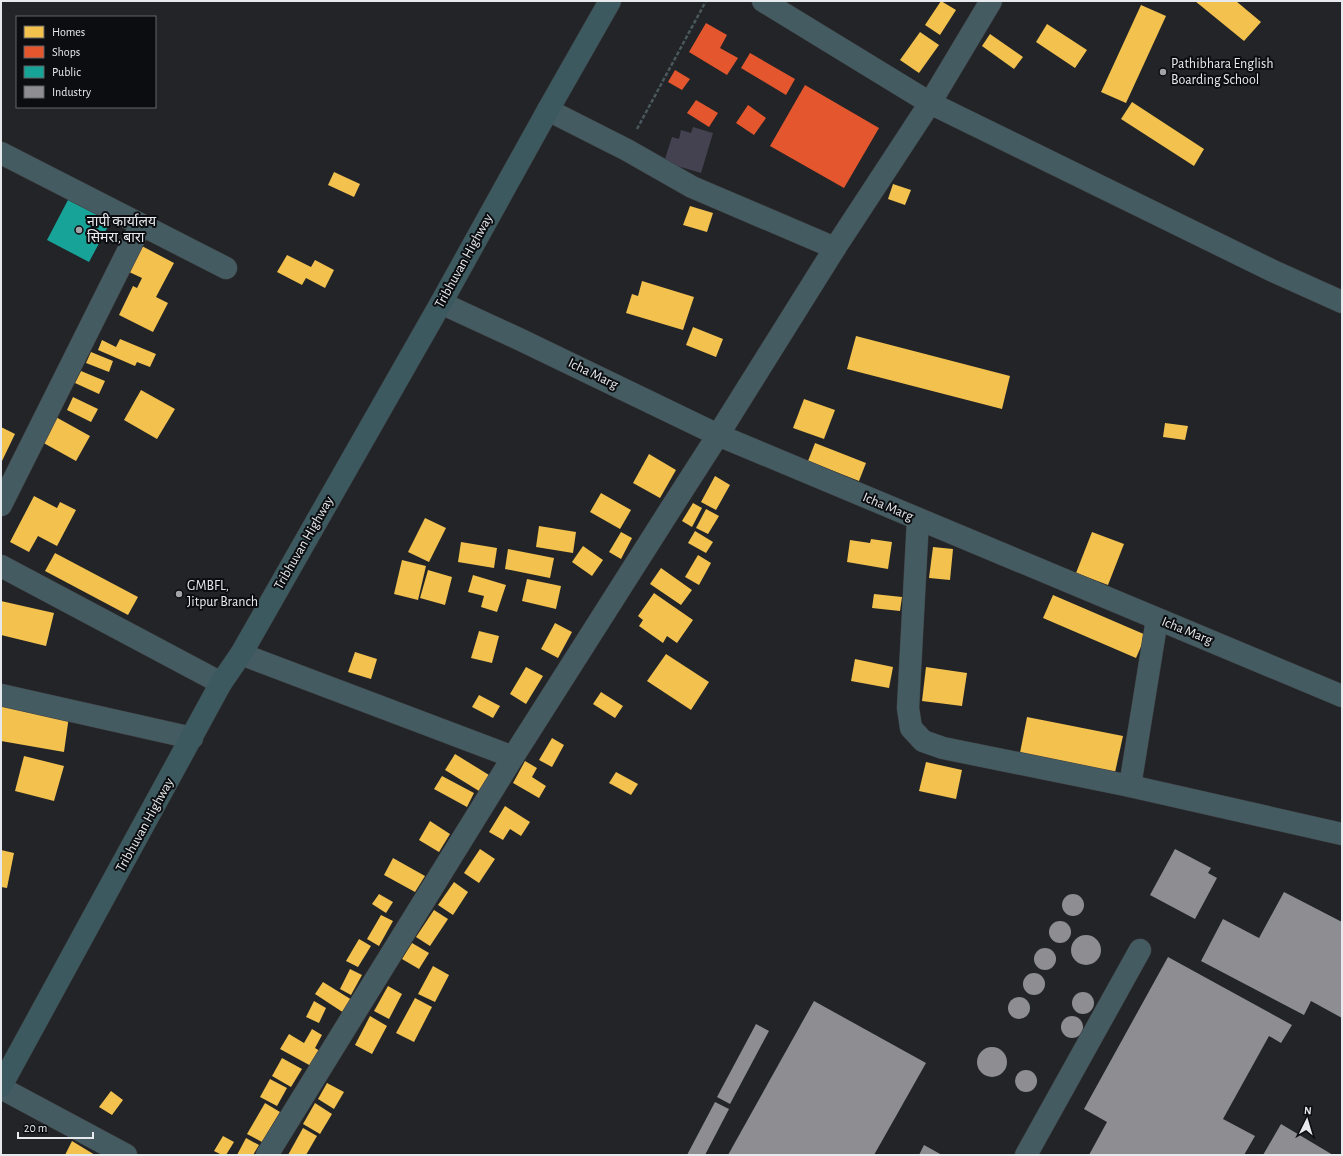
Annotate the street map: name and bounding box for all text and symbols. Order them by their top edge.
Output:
legend [16,16,156,108]
text: Homes [52,26,85,38]
text: Shops [52,46,80,58]
place label: Pathibhara English Boarding School [1171,57,1273,87]
text: Public [52,66,81,78]
marker: Pathibhara English Boarding School [1158,67,1168,77]
text: Industry [52,86,91,99]
street label: Tribhuvan Highway [432,212,496,310]
place label: नापी कार्यालय सिमरा, बारा [87,213,157,245]
marker: नापी कार्यालय सिमरा, बारा [74,225,84,235]
street label: Icha Marg [566,356,620,392]
street label: Icha Marg [861,490,916,524]
street label: Tribhuvan Highway [272,494,336,592]
place label: GMBFL, Jitpur Branch [187,579,258,609]
marker: GMBFL, Jitpur Branch [174,589,184,599]
street label: Icha Marg [1160,614,1215,648]
street label: Tribhuvan Highway [113,776,177,874]
north arrow [1287,1100,1327,1140]
text: N [1304,1105,1312,1116]
scale bar [18,1114,93,1140]
text: 20 m [24,1122,47,1134]

